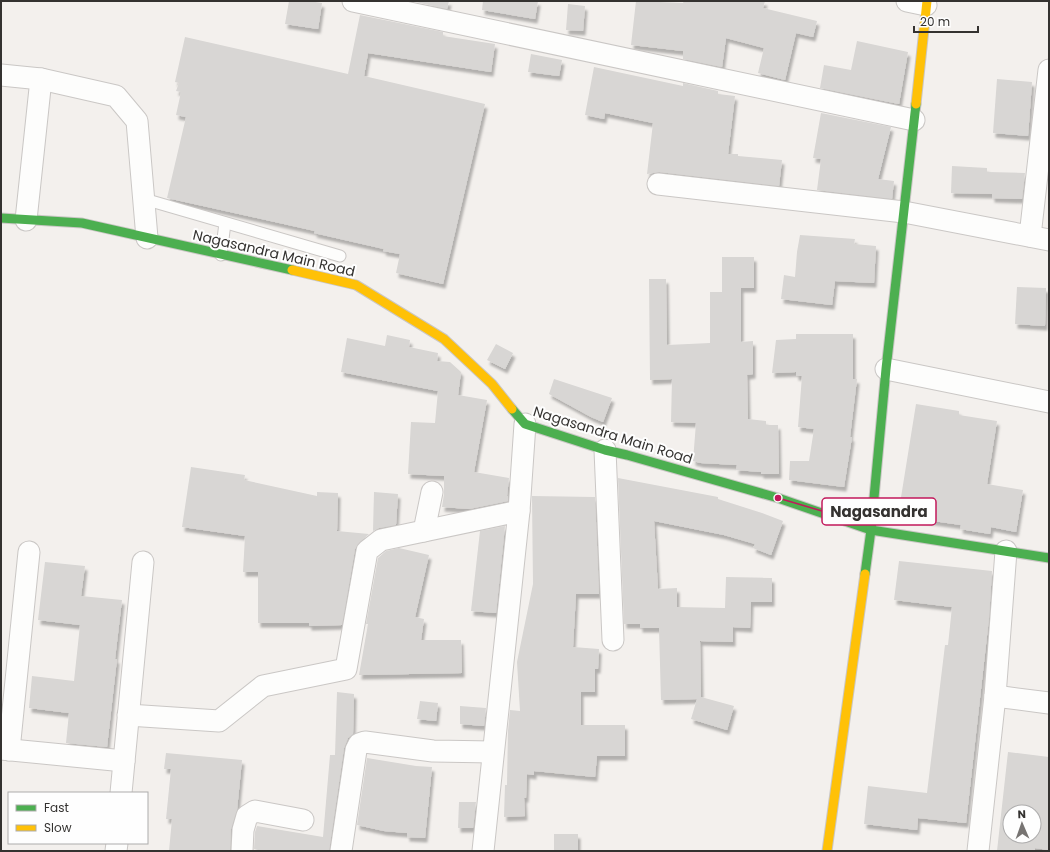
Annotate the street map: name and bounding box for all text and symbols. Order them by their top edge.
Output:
scale bar [914,8,978,34]
text: 20 m [920,13,950,30]
street label: Nagasandra Main Road [191,225,357,281]
street label: Nagasandra Main Road [531,401,695,469]
callout: Nagasandra [822,498,936,525]
text: Nagasandra [830,501,928,522]
legend [8,792,148,844]
text: Fast [44,799,69,816]
north arrow [1002,804,1042,844]
text: N [1017,806,1026,822]
text: Slow [44,819,72,836]

